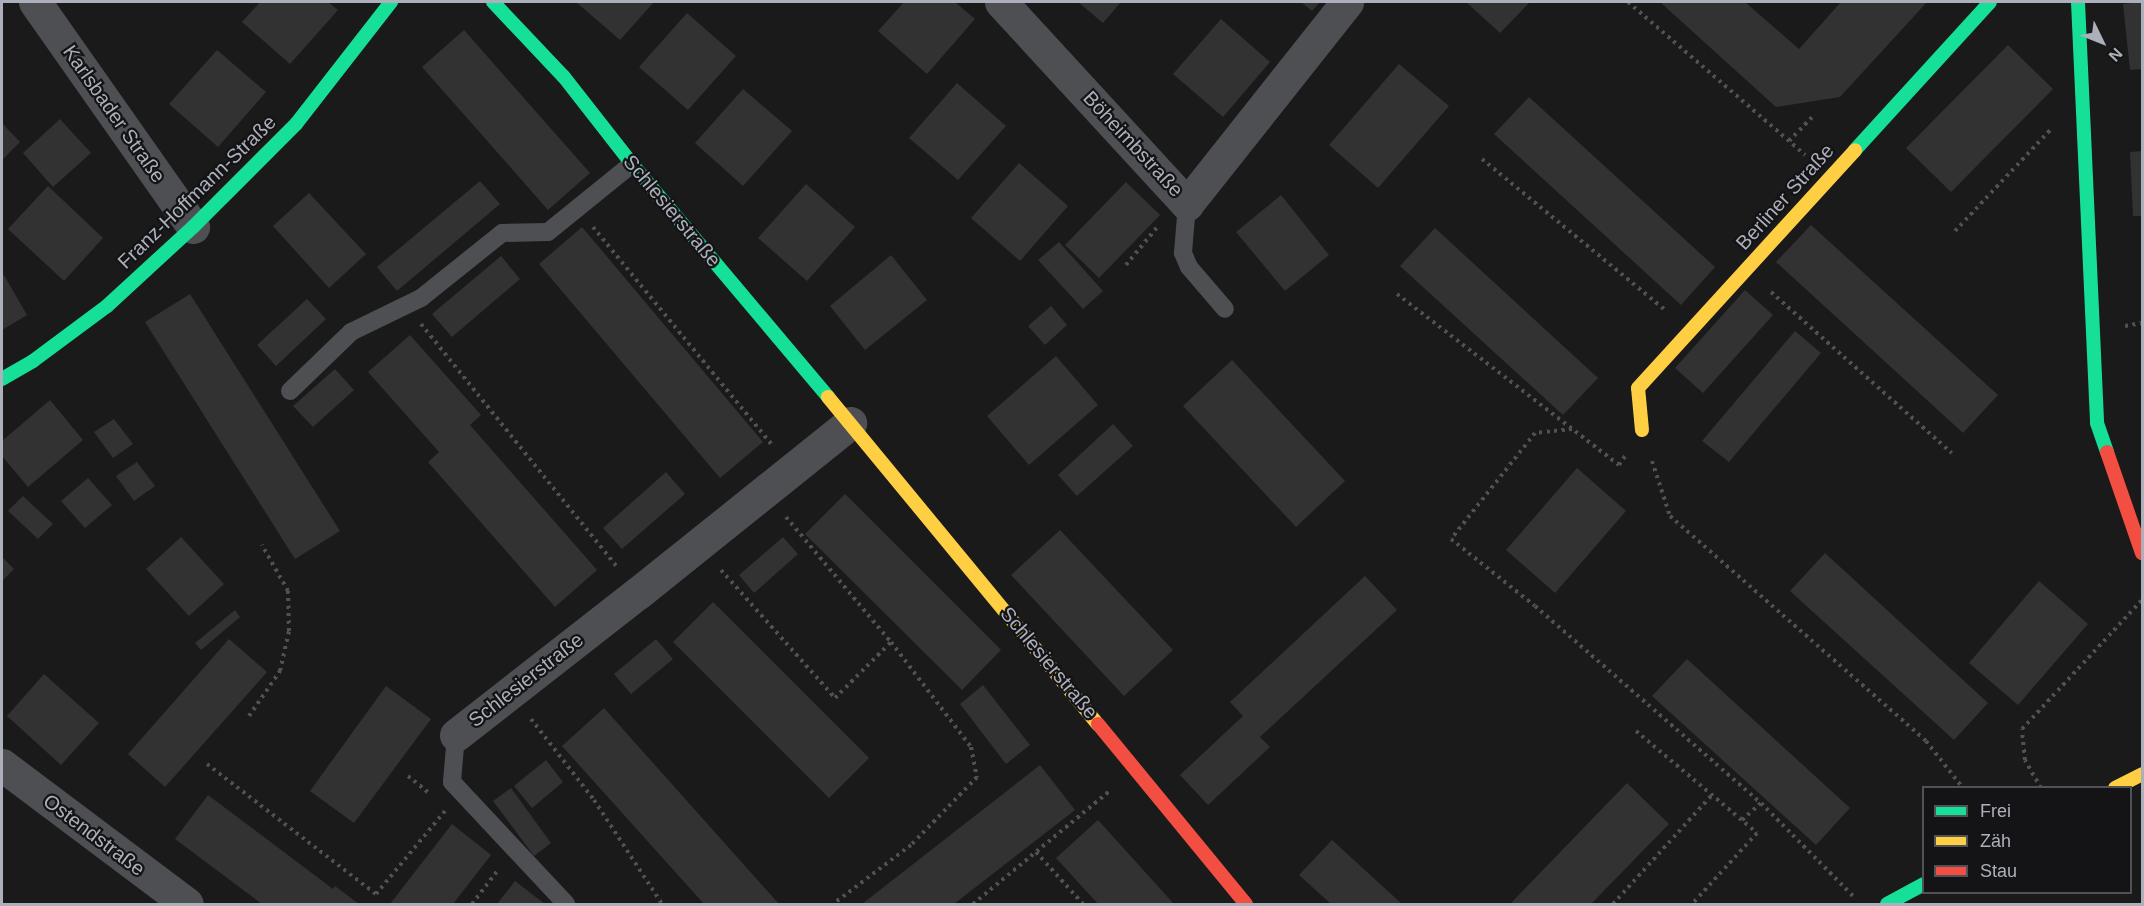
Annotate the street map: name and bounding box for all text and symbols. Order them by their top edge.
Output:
north arrow [2072,12,2132,72]
street label: Karlsbader Straße [58,41,170,187]
text: N [2105,45,2126,65]
street label: Böheimbstraße [1078,86,1188,202]
street label: Franz-Hoffmann-Straße [113,110,281,274]
street label: Berliner Straße [1731,139,1839,255]
street label: Schlesierstraße [618,150,726,272]
street label: Schlesierstraße [995,602,1103,724]
street label: Schlesierstraße [464,628,588,732]
legend [1922,786,2132,894]
street label: Ostendstraße [38,789,150,881]
text: Frei [1980,801,2011,821]
text: Zäh [1980,831,2011,851]
text: Stau [1980,861,2017,881]

